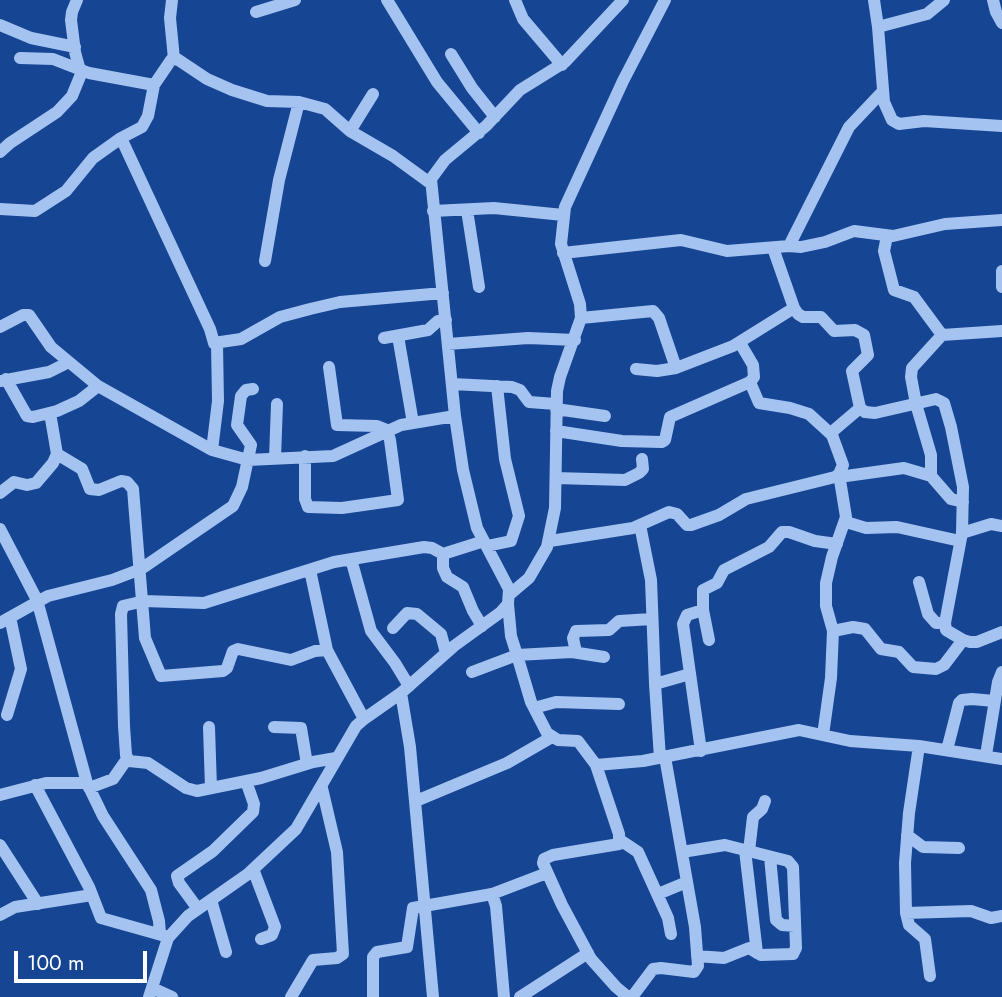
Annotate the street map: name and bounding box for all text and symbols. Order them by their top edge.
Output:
scale bar [18,937,150,981]
text: 100 m [27,948,84,978]

